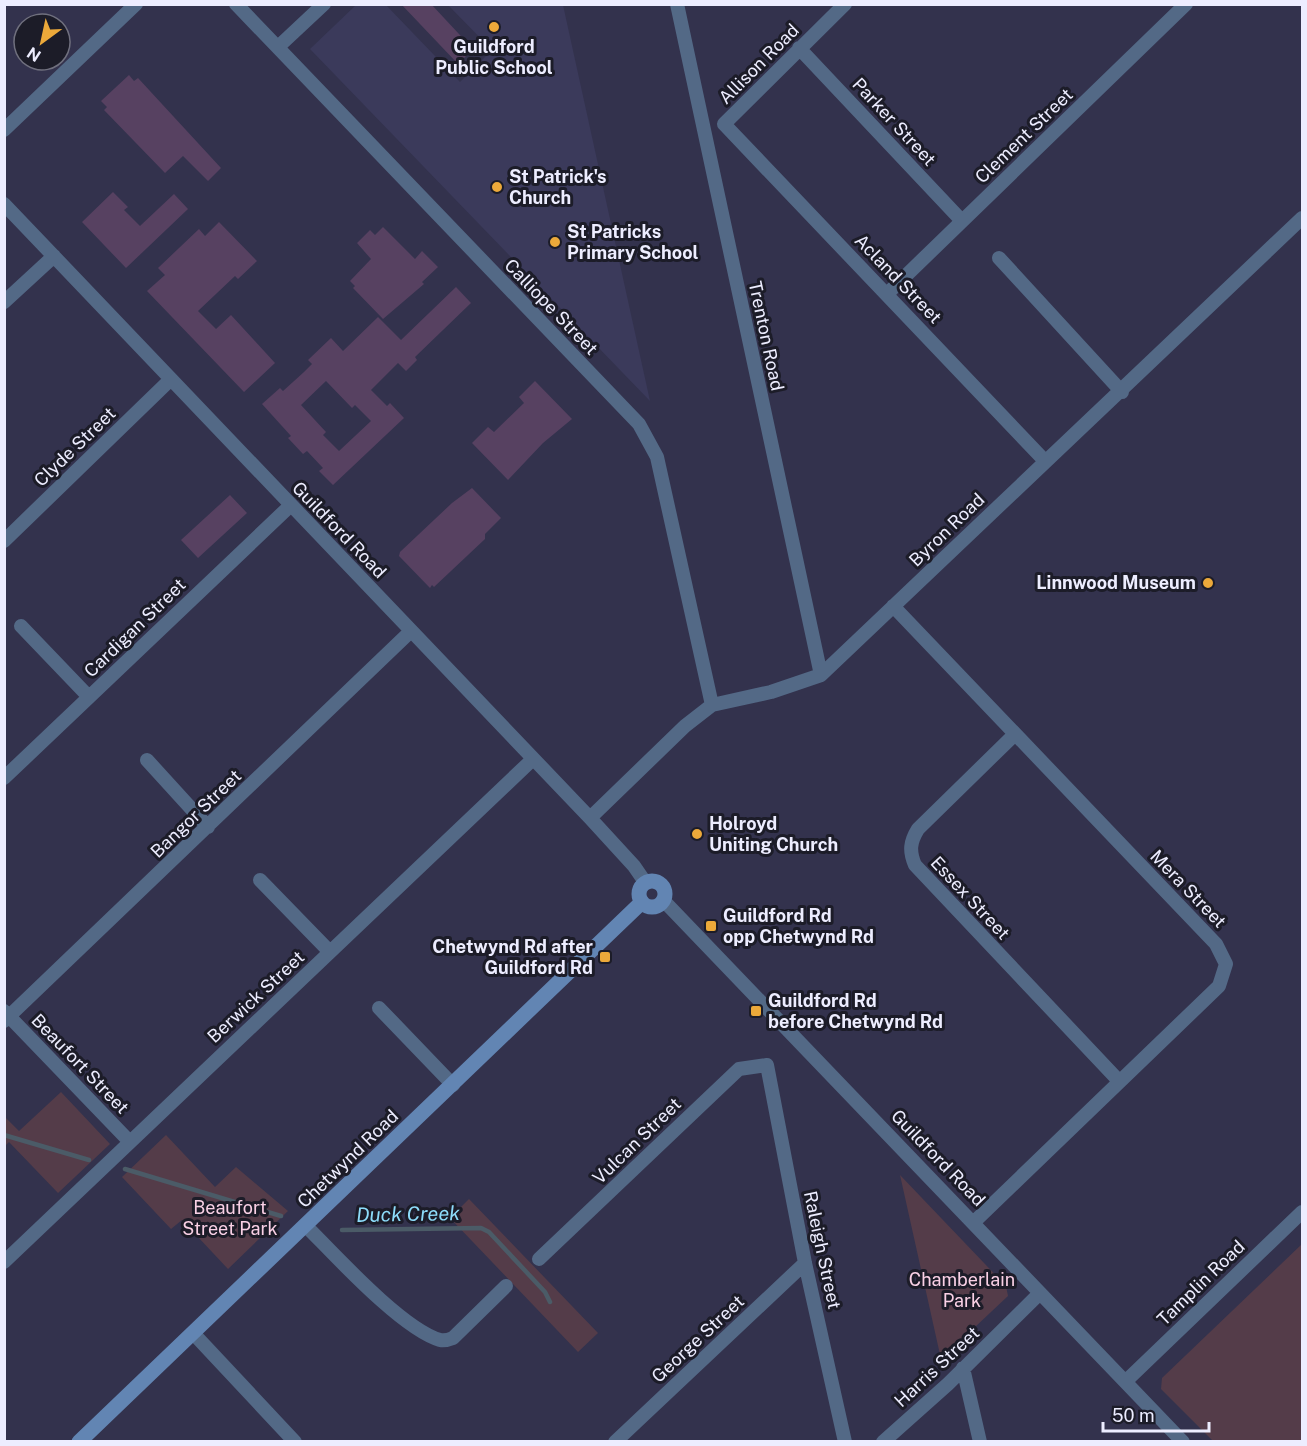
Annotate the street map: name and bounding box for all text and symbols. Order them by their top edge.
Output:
north arrow [12,12,72,72]
street label: Allison Road [714,19,803,108]
marker: Guildford Public School [487,20,501,34]
place label: Guildford Public School [435,36,553,78]
text: N [24,43,45,66]
street label: Parker Street [848,73,940,170]
street label: Clement Street [971,84,1077,187]
place label: St Patrick's Church [509,166,606,208]
marker: St Patrick's Church [490,180,504,194]
place label: St Patricks Primary School [567,221,699,263]
street label: Acland Street [851,230,946,328]
marker: St Patricks Primary School [548,235,562,249]
street label: Calliope Street [500,254,602,359]
street label: Trenton Road [745,279,788,393]
street label: Clyde Street [30,403,120,491]
street label: Guildford Road [288,477,391,582]
street label: Byron Road [905,489,989,571]
place label: Linnwood Museum [1036,572,1196,593]
street label: Cardigan Street [80,574,190,681]
marker: Linnwood Museum [1201,576,1215,590]
street label: Bangor Street [146,765,245,862]
place label: Holroyd Uniting Church [709,813,838,855]
marker: Holroyd Uniting Church [690,827,704,841]
street label: Mera Street [1146,846,1231,932]
street label: Essex Street [927,852,1014,944]
place label: Guildford Rd opp Chetwynd Rd [723,905,874,947]
marker: Guildford Rd opp Chetwynd Rd [704,919,718,933]
place label: Chetwynd Rd after Guildford Rd [432,936,594,978]
street label: Berwick Street [203,946,308,1047]
marker: Chetwynd Rd after Guildford Rd [598,950,612,964]
place label: Guildford Rd before Chetwynd Rd [768,990,943,1032]
marker: Guildford Rd before Chetwynd Rd [749,1004,763,1018]
street label: Beaufort Street [27,1009,133,1118]
street label: Vulcan Street [588,1093,685,1188]
street label: Chetwynd Road [293,1105,402,1212]
street label: Guildford Road [887,1105,990,1210]
street label: Raleigh Street [800,1189,845,1311]
park label: Beaufort Street Park [182,1197,278,1239]
water label: Duck Creek [356,1201,460,1227]
street label: Tamplin Road [1153,1236,1249,1330]
park label: Chamberlain Park [909,1269,1015,1311]
street label: George Street [647,1291,748,1387]
street label: Harris Street [890,1322,983,1411]
scale bar [1103,1395,1210,1433]
text: 50 m [1112,1405,1155,1426]

